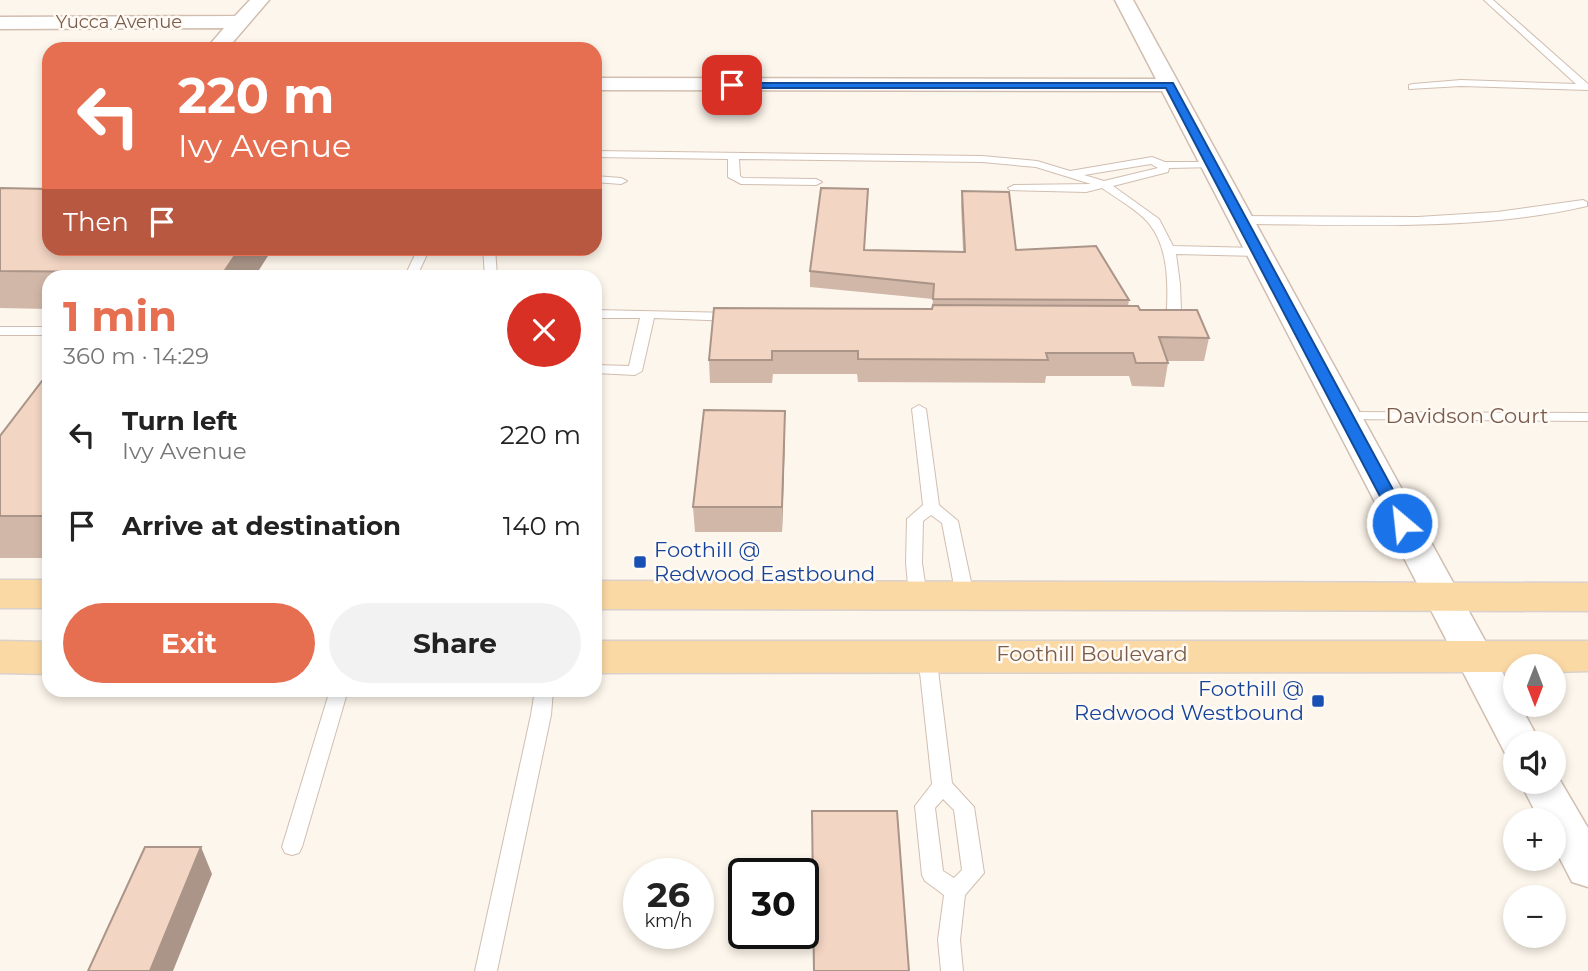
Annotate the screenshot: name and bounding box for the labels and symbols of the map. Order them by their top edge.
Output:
street label: Yucca Avenue [56,11,182,33]
pin [702,55,762,115]
street label: Davidson Court [1386,403,1548,428]
position arrow [1365,486,1439,560]
place label: Foothill @ Redwood Eastbound [654,537,875,586]
marker: Foothill @ Redwood Eastbound [632,554,648,570]
street label: Foothill Boulevard [996,641,1188,666]
north arrow [1503,654,1566,718]
place label: Foothill @ Redwood Westbound [1074,676,1304,725]
marker: Foothill @ Redwood Westbound [1310,693,1326,709]
speed limit sign: 30 [728,858,819,949]

